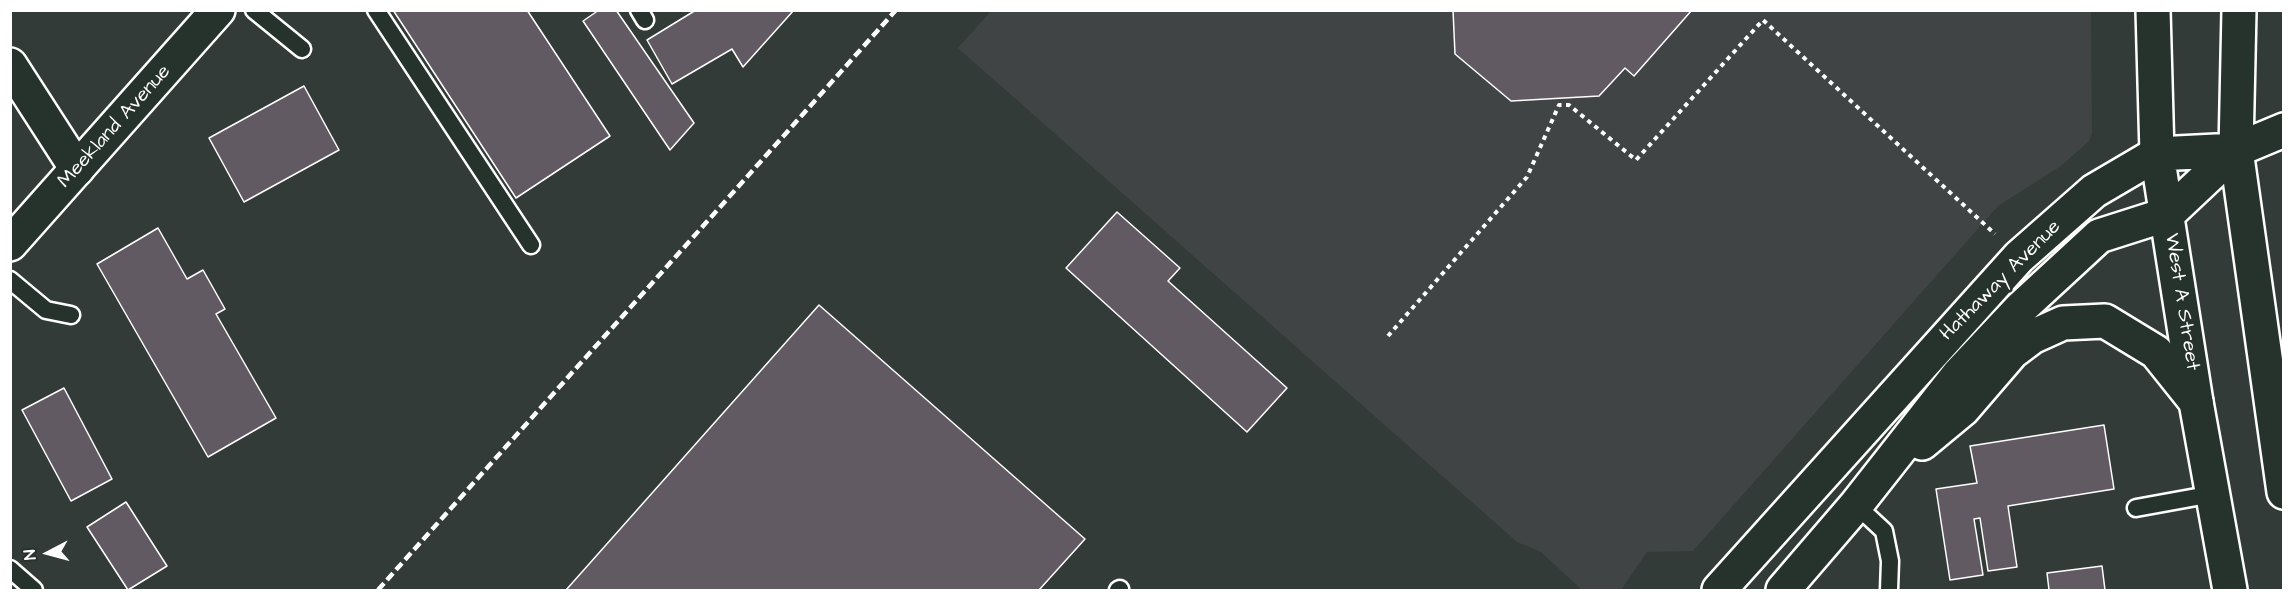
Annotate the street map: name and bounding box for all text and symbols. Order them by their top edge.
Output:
street label: Meekland Avenue [54,61,176,193]
street label: Hathaway Avenue [1936,216,2066,346]
street label: West A Street [2158,232,2204,372]
north arrow [18,523,78,583]
text: N [19,549,42,561]

